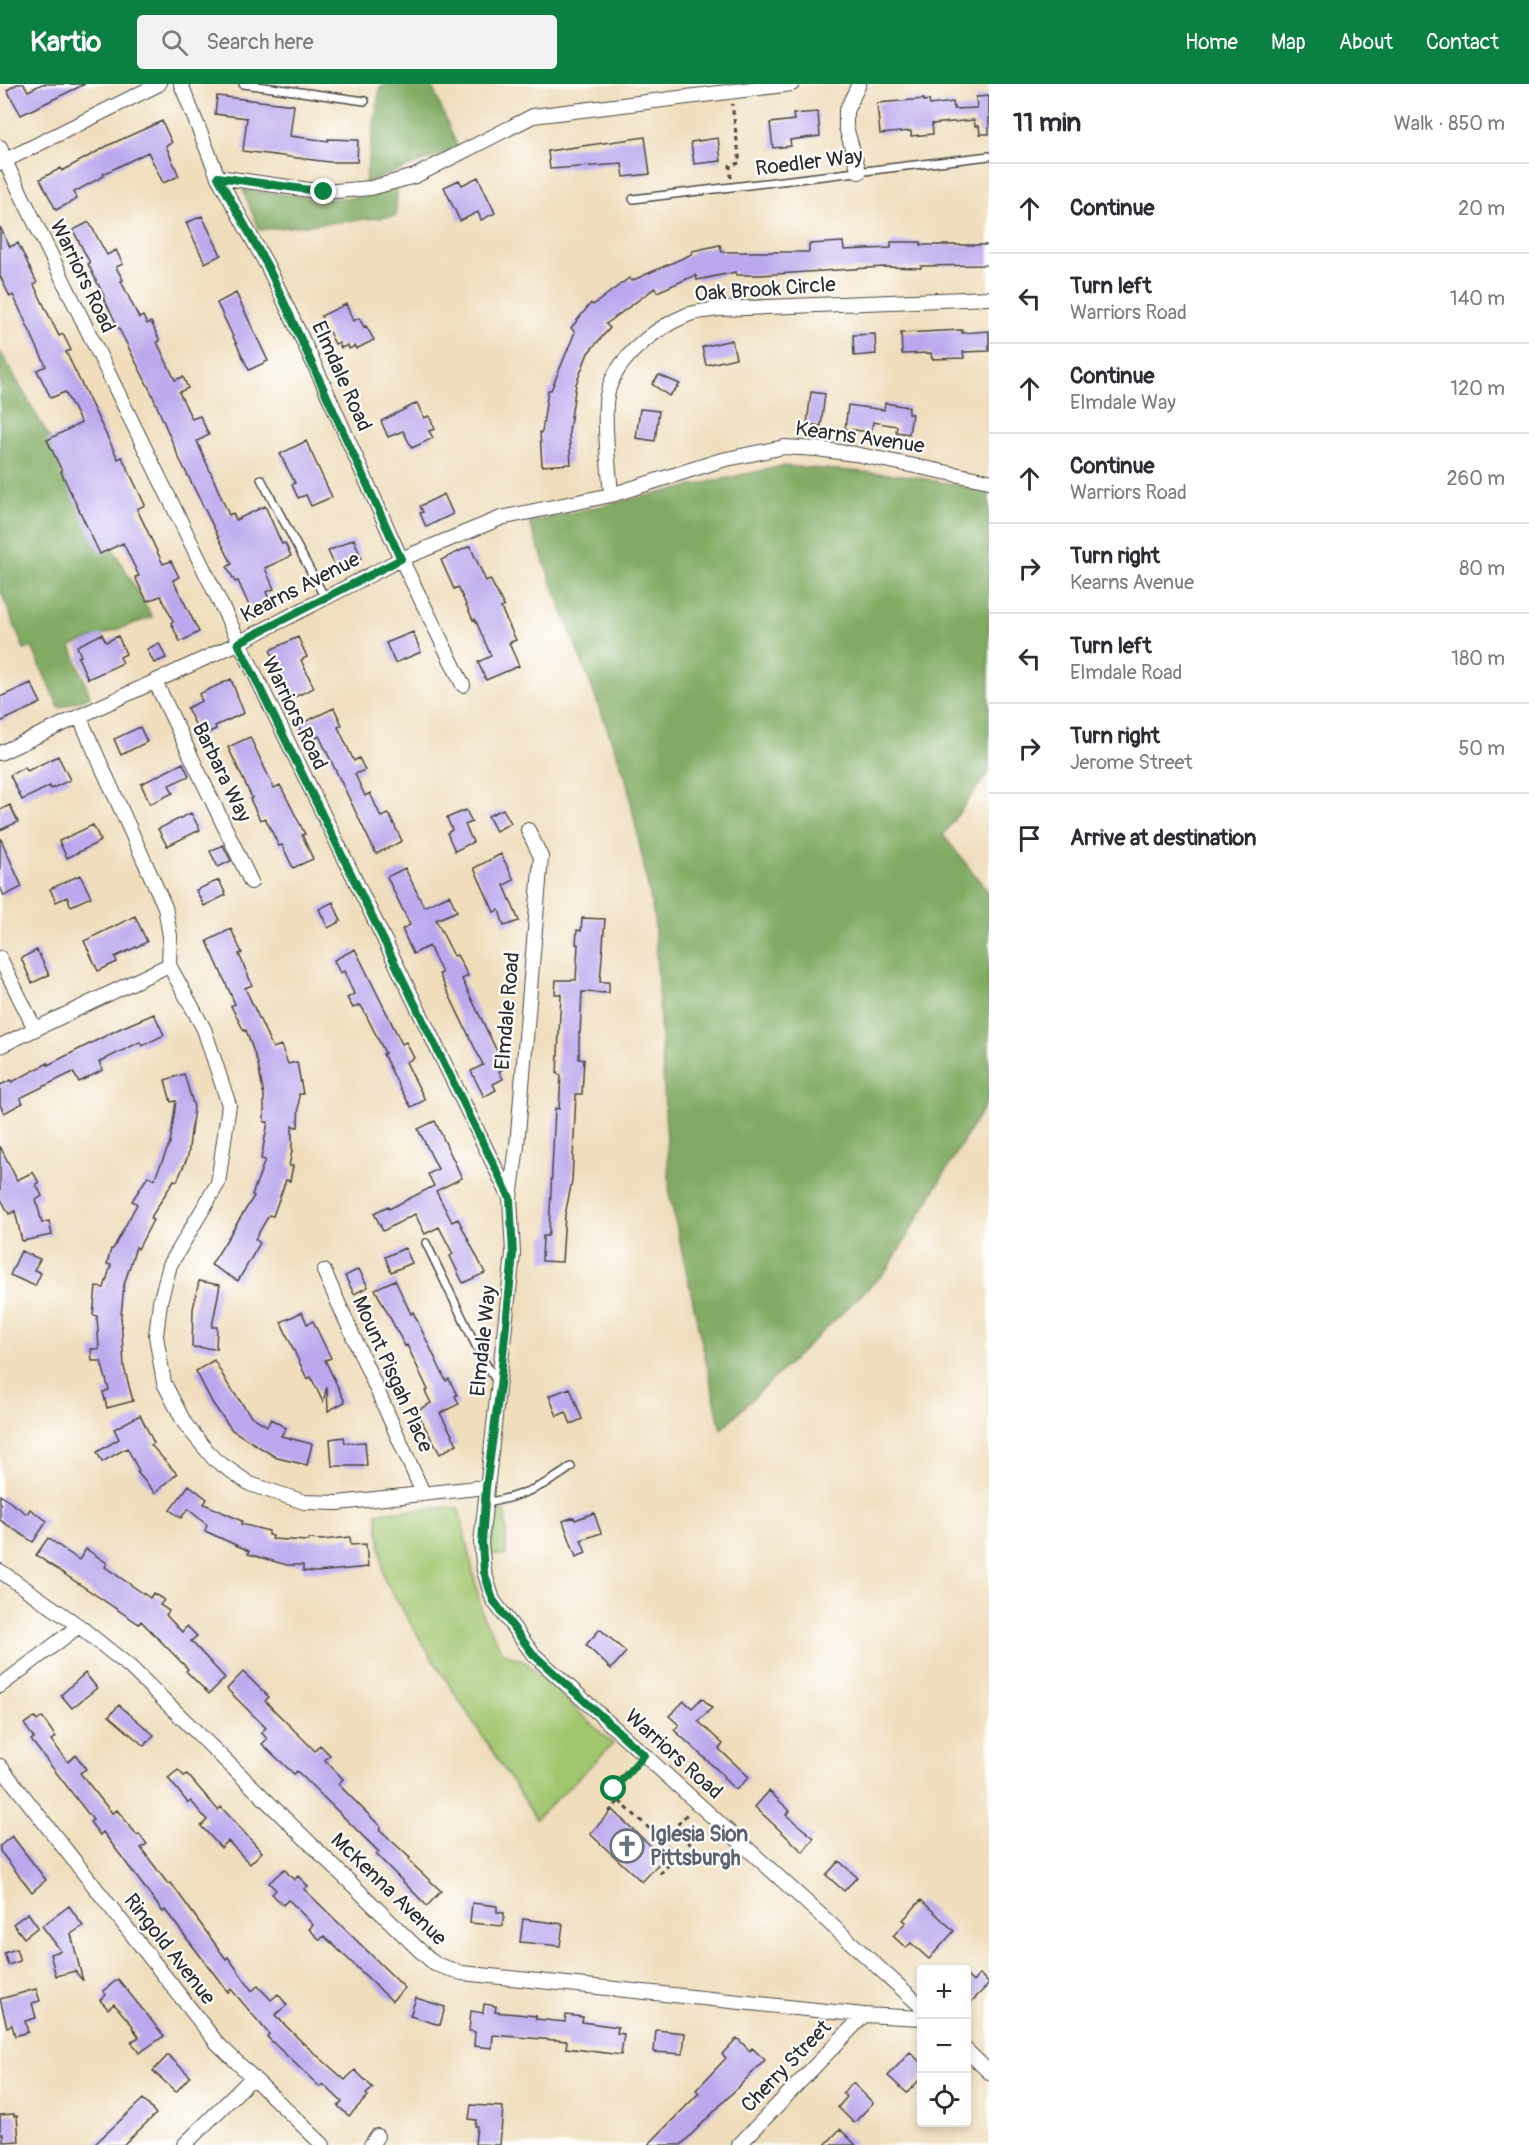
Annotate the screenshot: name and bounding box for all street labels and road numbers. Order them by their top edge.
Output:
street label: Roedler Way [754,143,864,182]
street label: Warriors Road [44,215,122,337]
street label: Oak Brook Circle [694,271,837,308]
street label: Elmdale Road [305,317,378,436]
street label: Kearns Avenue [794,415,927,460]
street label: Kearns Avenue [236,546,365,629]
street label: Warriors Road [256,652,334,774]
street label: Barbara Way [186,718,257,827]
street label: Elmdale Road [489,951,526,1071]
street label: Elmdale Way [464,1284,503,1398]
street label: Mount Pisgah Place [346,1292,439,1457]
street label: Warriors Road [619,1703,728,1805]
street label: McKenna Avenue [325,1827,453,1952]
street label: Ringold Avenue [118,1888,222,2011]
street label: Cherry Street [735,2014,838,2118]

